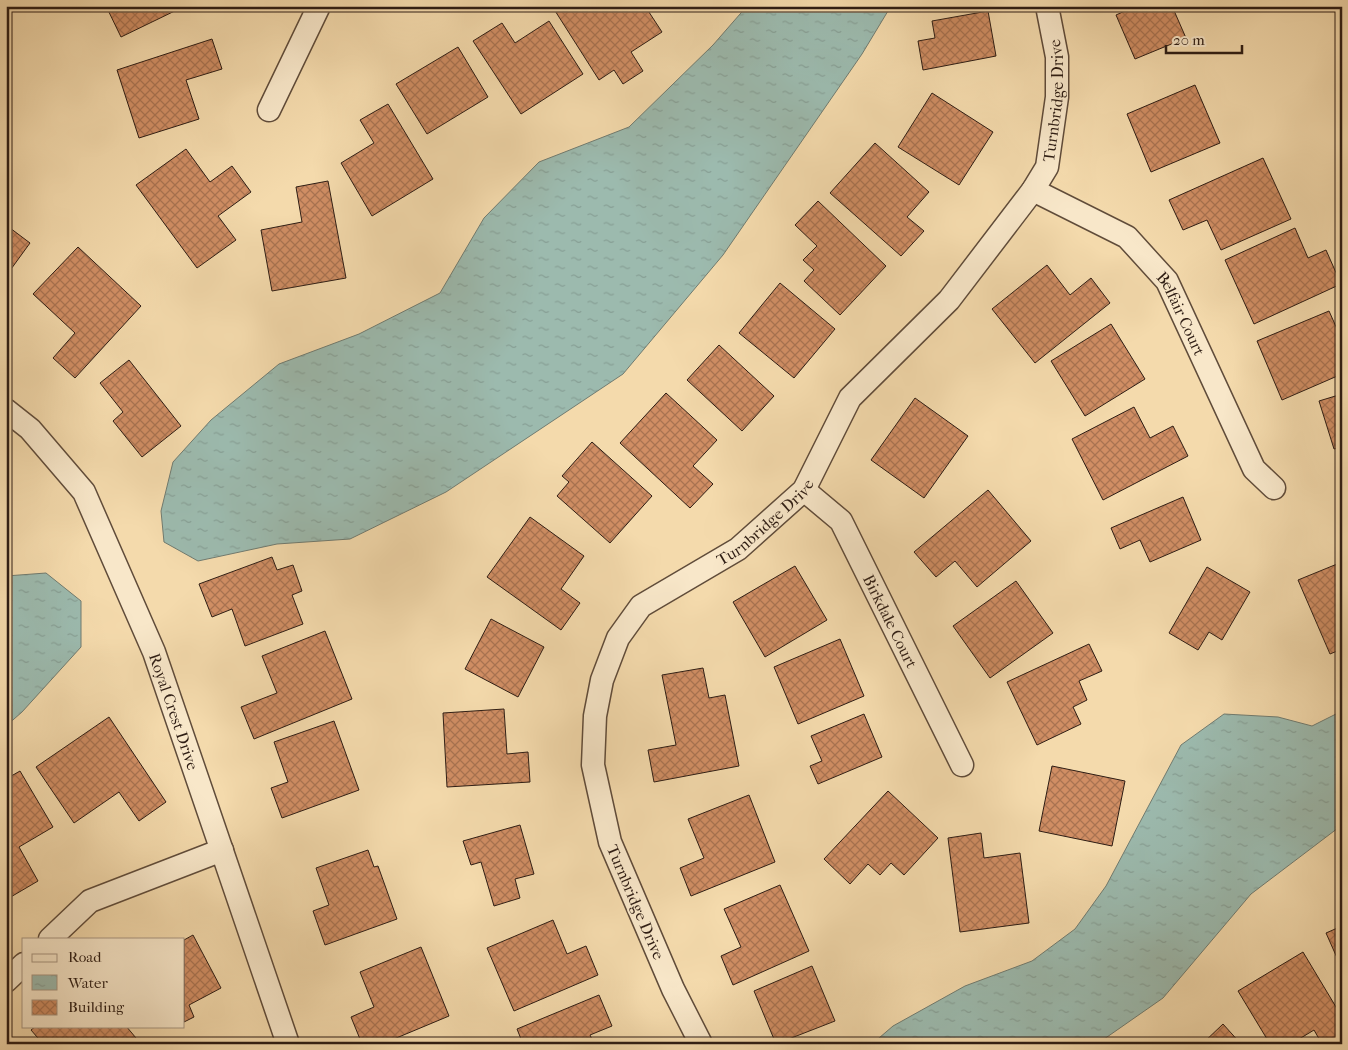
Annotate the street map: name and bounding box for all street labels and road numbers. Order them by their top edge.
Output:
street label: Turnbridge Drive [1039,38,1067,163]
street label: Belfair Court [1153,268,1209,359]
street label: Turnbridge Drive [713,476,818,570]
street label: Birkdale Court [859,571,921,672]
street label: Royal Crest Drive [145,651,203,773]
street label: Turnbridge Drive [603,842,668,963]

